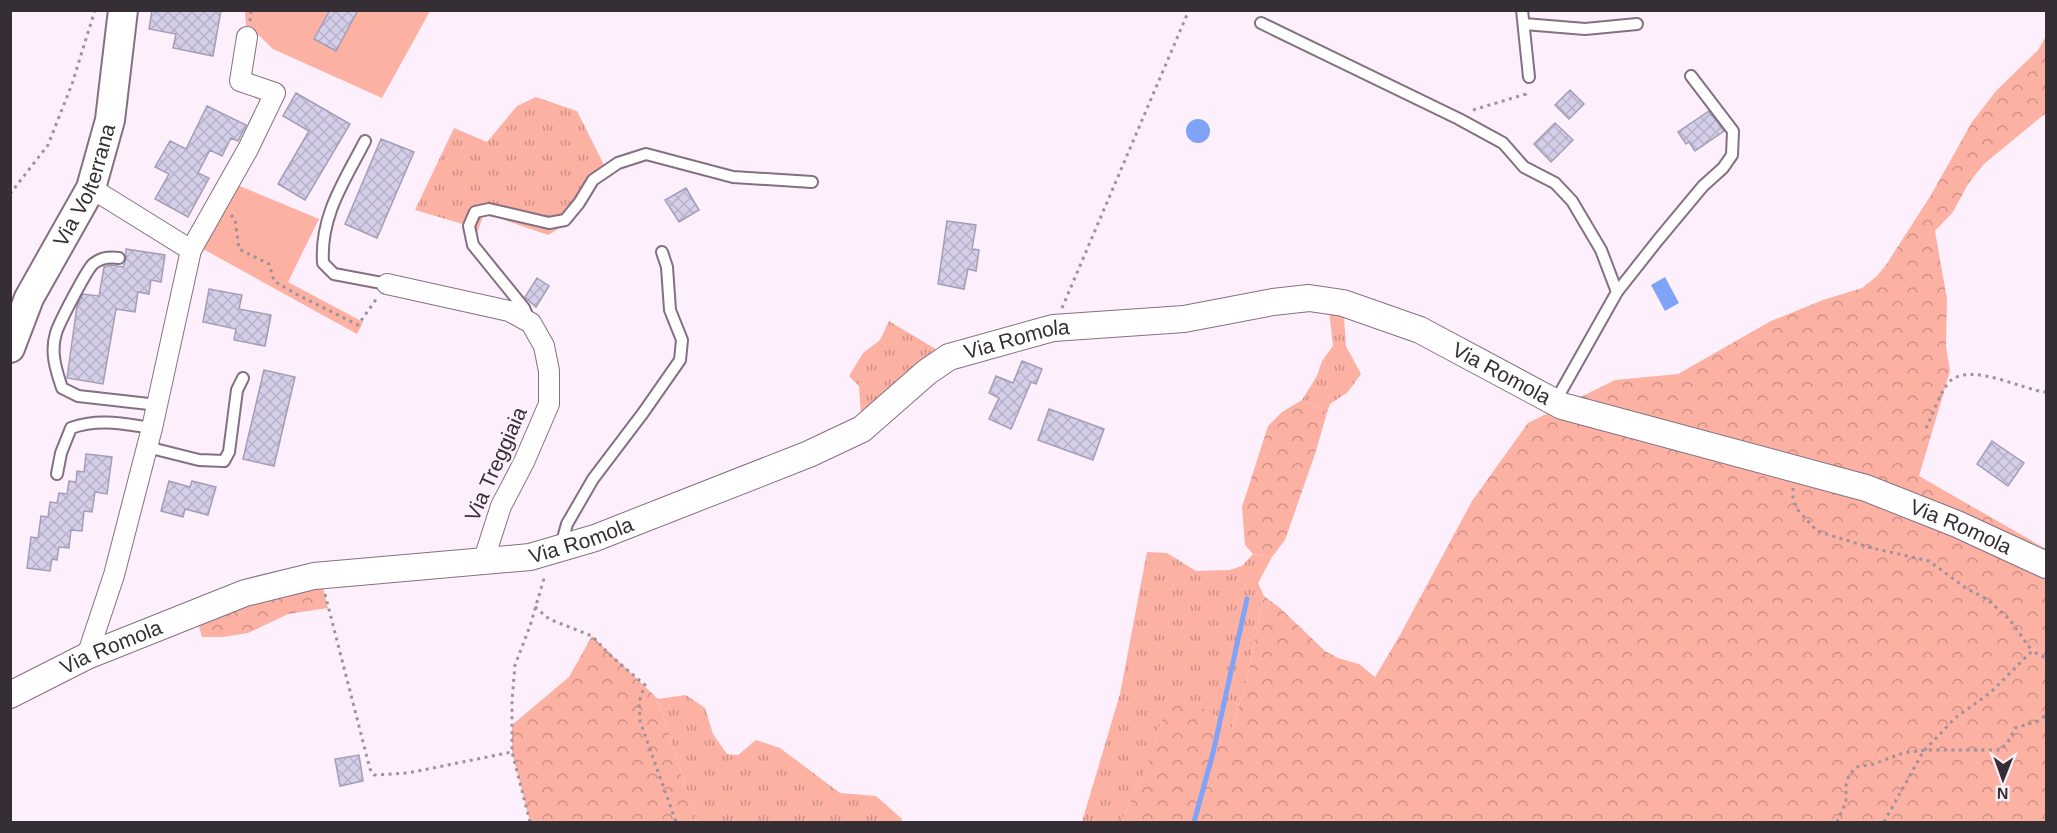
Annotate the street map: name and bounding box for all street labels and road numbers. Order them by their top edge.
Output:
street label: Via Volterrana [48,121,119,251]
street label: Via Romola [961,315,1071,363]
street label: Via Romola [1448,337,1555,409]
street label: Via Treggiaia [460,403,531,524]
street label: Via Romola [1907,495,2016,559]
street label: Via Romola [526,512,637,568]
street label: Via Romola [56,615,165,679]

